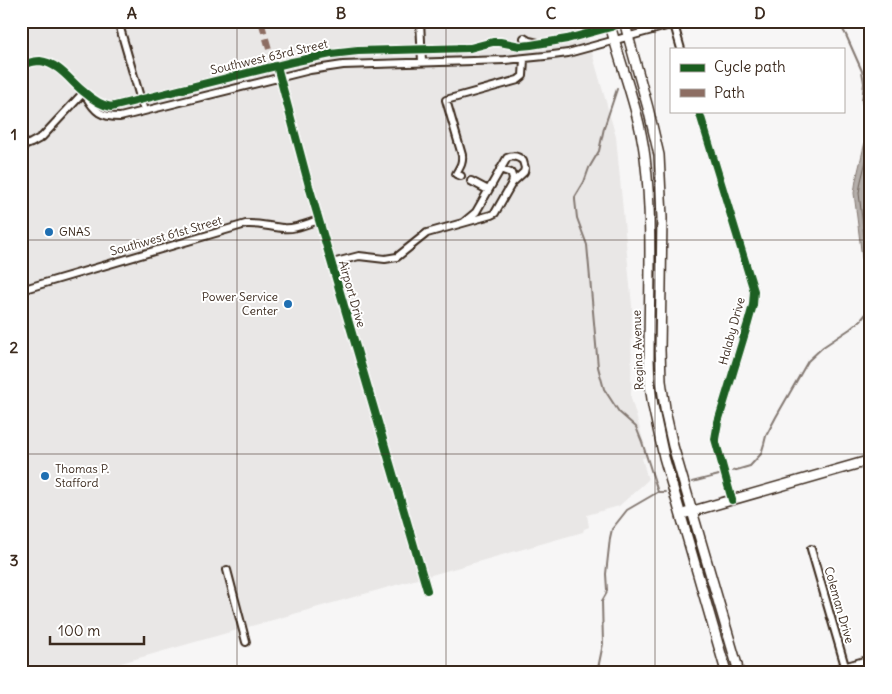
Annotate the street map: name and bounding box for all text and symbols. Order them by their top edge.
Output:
text: A [127,3,137,23]
text: B [336,3,347,23]
text: C [546,3,557,23]
text: D [754,3,766,23]
street label: Southwest 63rd Street [209,36,329,77]
legend [670,48,844,112]
text: Cycle path [714,57,786,76]
text: Path [714,83,745,102]
text: 1 [11,124,17,144]
street label: Southwest 61st Street [108,212,224,259]
place label: GNAS [59,224,91,239]
marker: GNAS [43,226,55,238]
street label: Airport Drive [336,259,369,329]
place label: Power Service Center [202,289,278,318]
street label: Halaby Drive [715,295,748,366]
marker: Power Service Center [282,298,294,310]
street label: Regina Avenue [629,310,646,390]
text: 2 [10,337,19,357]
place label: Thomas P. Stafford [55,461,109,490]
marker: Thomas P. Stafford [39,470,51,482]
text: 3 [9,550,19,570]
street label: Coleman Drive [821,565,858,645]
scale bar [50,614,144,646]
text: 100 m [58,621,100,640]

